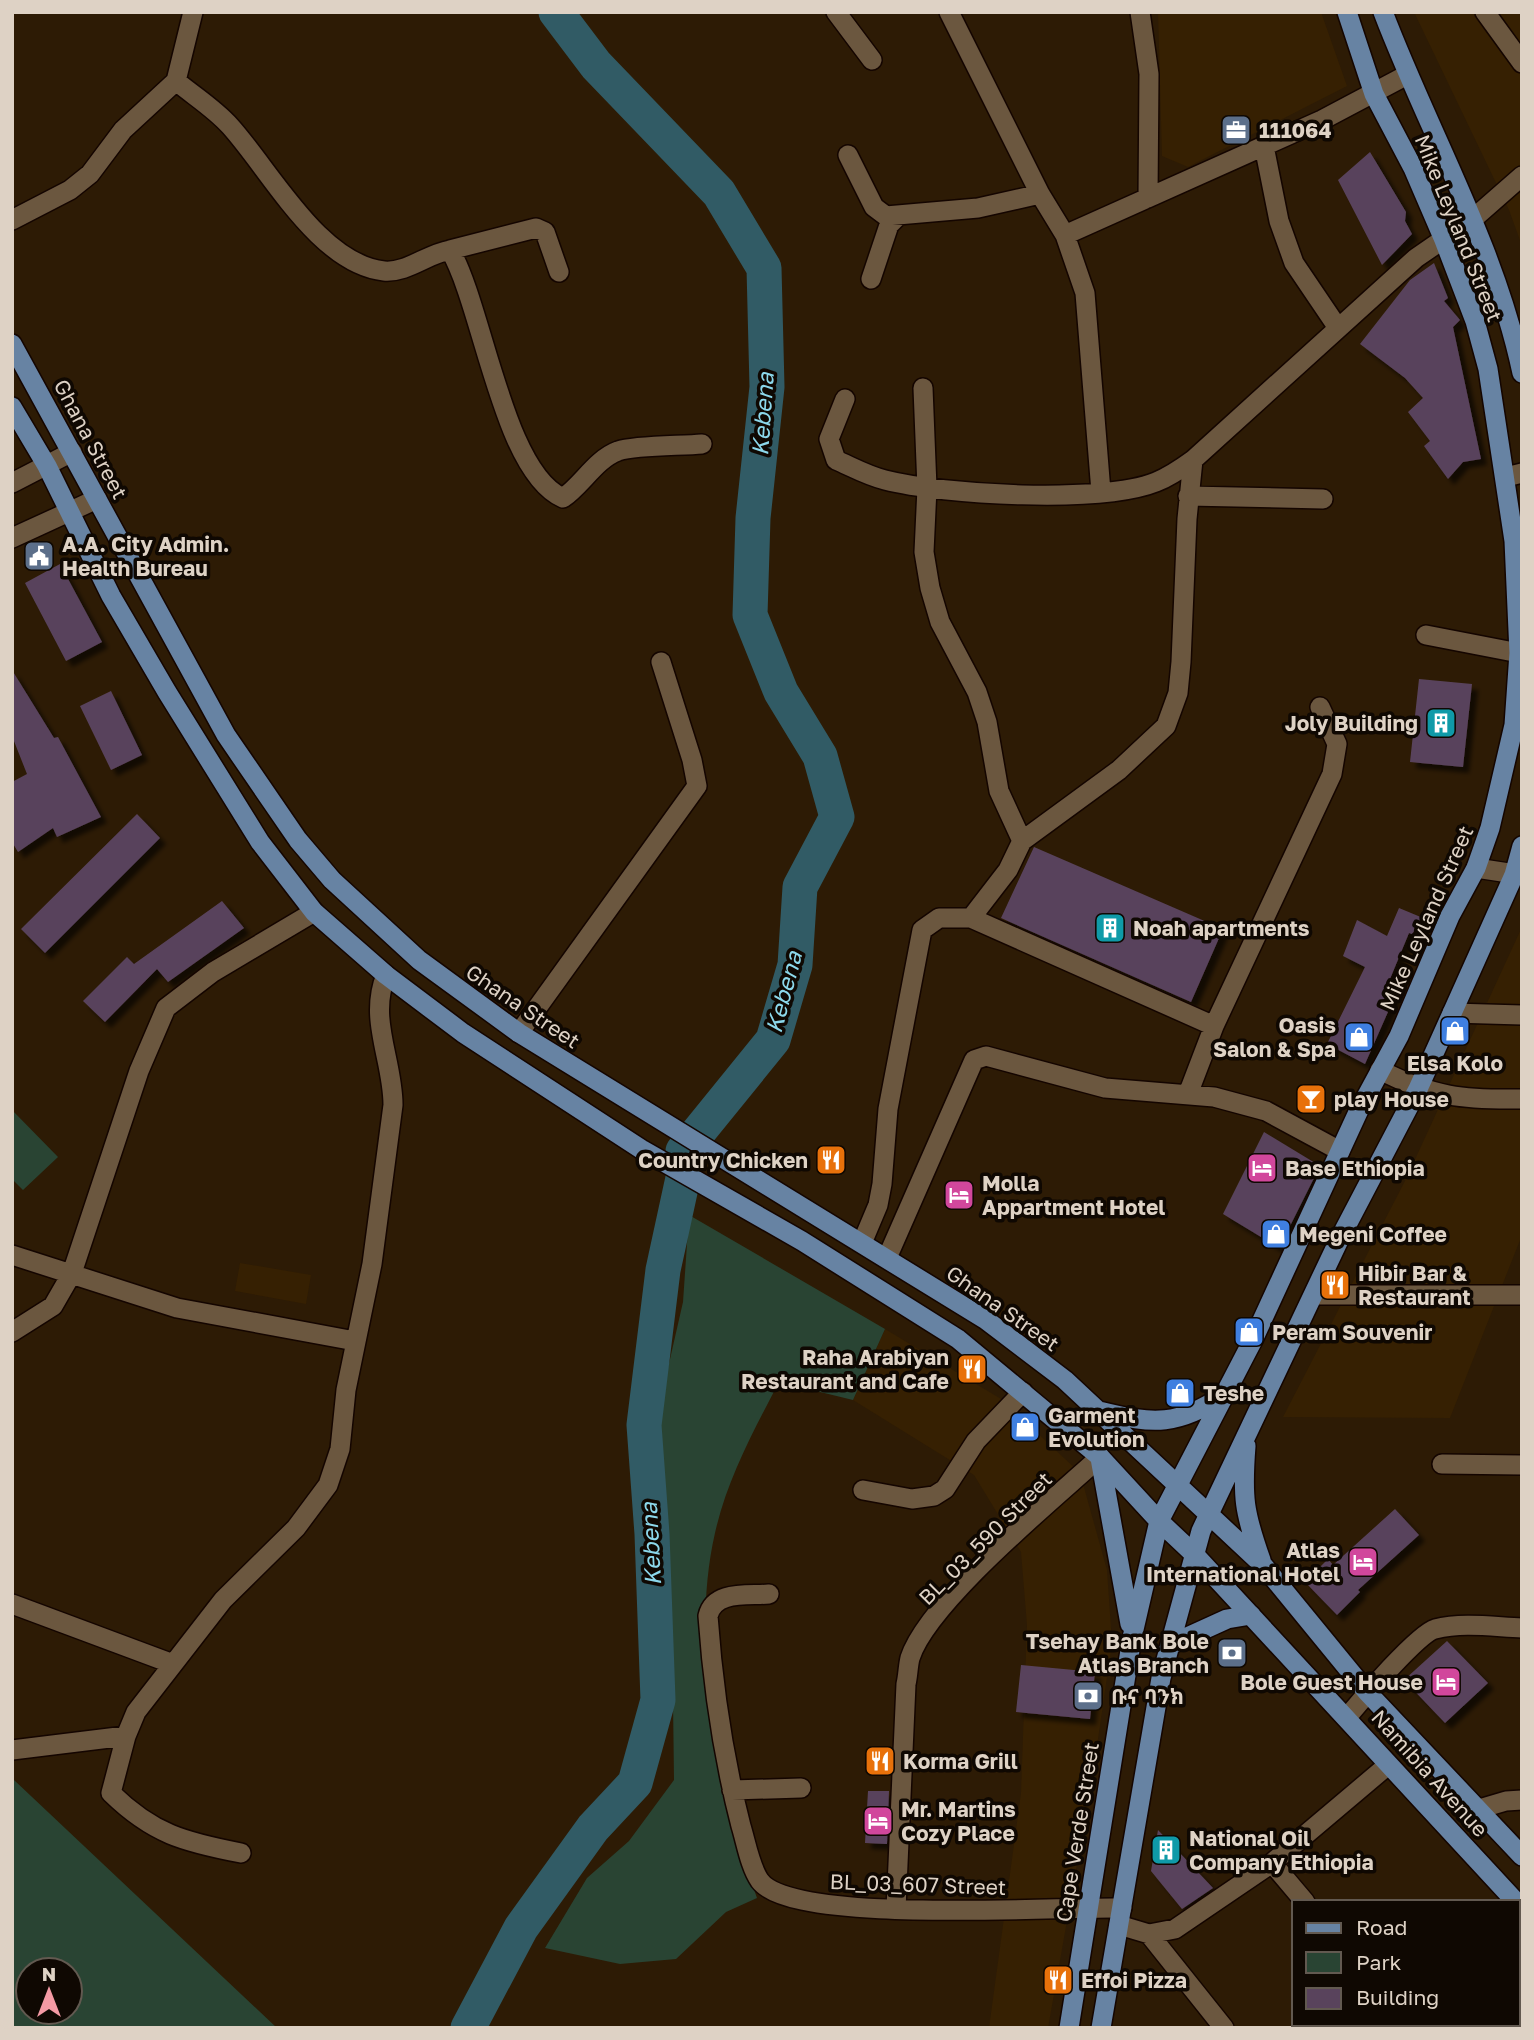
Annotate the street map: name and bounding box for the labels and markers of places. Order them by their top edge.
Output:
office icon: 111064 [1219,113,1253,147]
place label: 111064 [1259,117,1332,143]
place label: A.A. City Admin. Health Bureau [62,531,229,581]
public building icon: A.A. City Admin. Health Bureau [22,539,56,573]
building icon: Joly Building [1424,706,1458,740]
place label: Joly Building [1285,710,1418,736]
building icon: Noah apartments [1093,911,1127,945]
place label: Noah apartments [1133,915,1310,941]
place label: Oasis Salon & Spa [1213,1012,1336,1062]
shop icon: Elsa Kolo [1438,1014,1472,1048]
shop icon: Oasis Salon & Spa [1342,1020,1376,1054]
place label: Elsa Kolo [1407,1050,1503,1076]
bar icon: play House [1294,1082,1328,1116]
place label: play House [1334,1086,1449,1112]
restaurant icon: Country Chicken [814,1143,848,1177]
place label: Country Chicken [638,1147,808,1173]
hotel icon: Base Ethiopia [1245,1151,1279,1185]
place label: Base Ethiopia [1285,1155,1425,1181]
place label: Molla Appartment Hotel [982,1170,1165,1220]
hotel icon: Molla Appartment Hotel [942,1178,976,1212]
shop icon: Megeni Coffee [1259,1217,1293,1251]
place label: Megeni Coffee [1299,1221,1447,1247]
place label: Hibir Bar & Restaurant [1358,1260,1471,1310]
restaurant icon: Hibir Bar & Restaurant [1318,1268,1352,1302]
shop icon: Peram Souvenir [1232,1315,1266,1349]
place label: Peram Souvenir [1272,1319,1432,1345]
place label: Raha Arabiyan Restaurant and Cafe [741,1344,949,1394]
restaurant icon: Raha Arabiyan Restaurant and Cafe [955,1352,989,1386]
shop icon: Teshe [1163,1376,1197,1410]
place label: Teshe [1203,1380,1264,1406]
place label: Garment Evolution [1048,1402,1145,1452]
shop icon: Garment Evolution [1008,1410,1042,1444]
place label: Atlas International Hotel [1146,1537,1340,1587]
hotel icon: Atlas International Hotel [1346,1545,1380,1579]
place label: Tsehay Bank Bole Atlas Branch [1026,1628,1209,1678]
bank icon: Tsehay Bank Bole Atlas Branch [1215,1636,1249,1670]
hotel icon: Bole Guest House [1429,1665,1463,1699]
place label: Bole Guest House [1240,1669,1423,1695]
bank icon: ቡና ባንክ [1071,1679,1105,1713]
place label: ቡና ባንክ [1111,1683,1184,1709]
restaurant icon: Korma Grill [863,1744,897,1778]
place label: Korma Grill [903,1748,1018,1774]
place label: Mr. Martins Cozy Place [901,1796,1016,1846]
hotel icon: Mr. Martins Cozy Place [861,1804,895,1838]
place label: National Oil Company Ethiopia [1189,1825,1374,1875]
building icon: National Oil Company Ethiopia [1149,1833,1183,1867]
restaurant icon: Effoi Pizza [1041,1963,1075,1997]
place label: Effoi Pizza [1081,1967,1187,1993]

